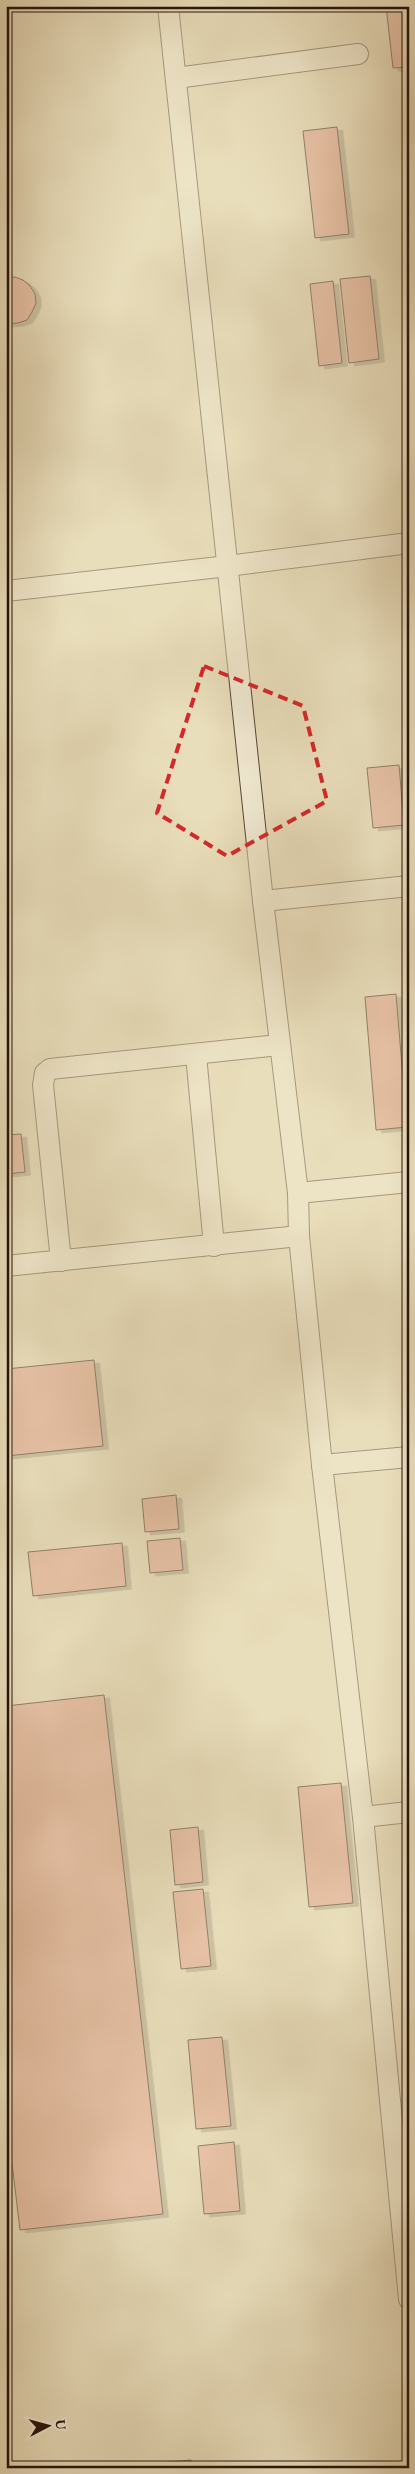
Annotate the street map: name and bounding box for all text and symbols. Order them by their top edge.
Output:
north arrow [22,2402,72,2452]
text: U [51,2419,70,2431]

